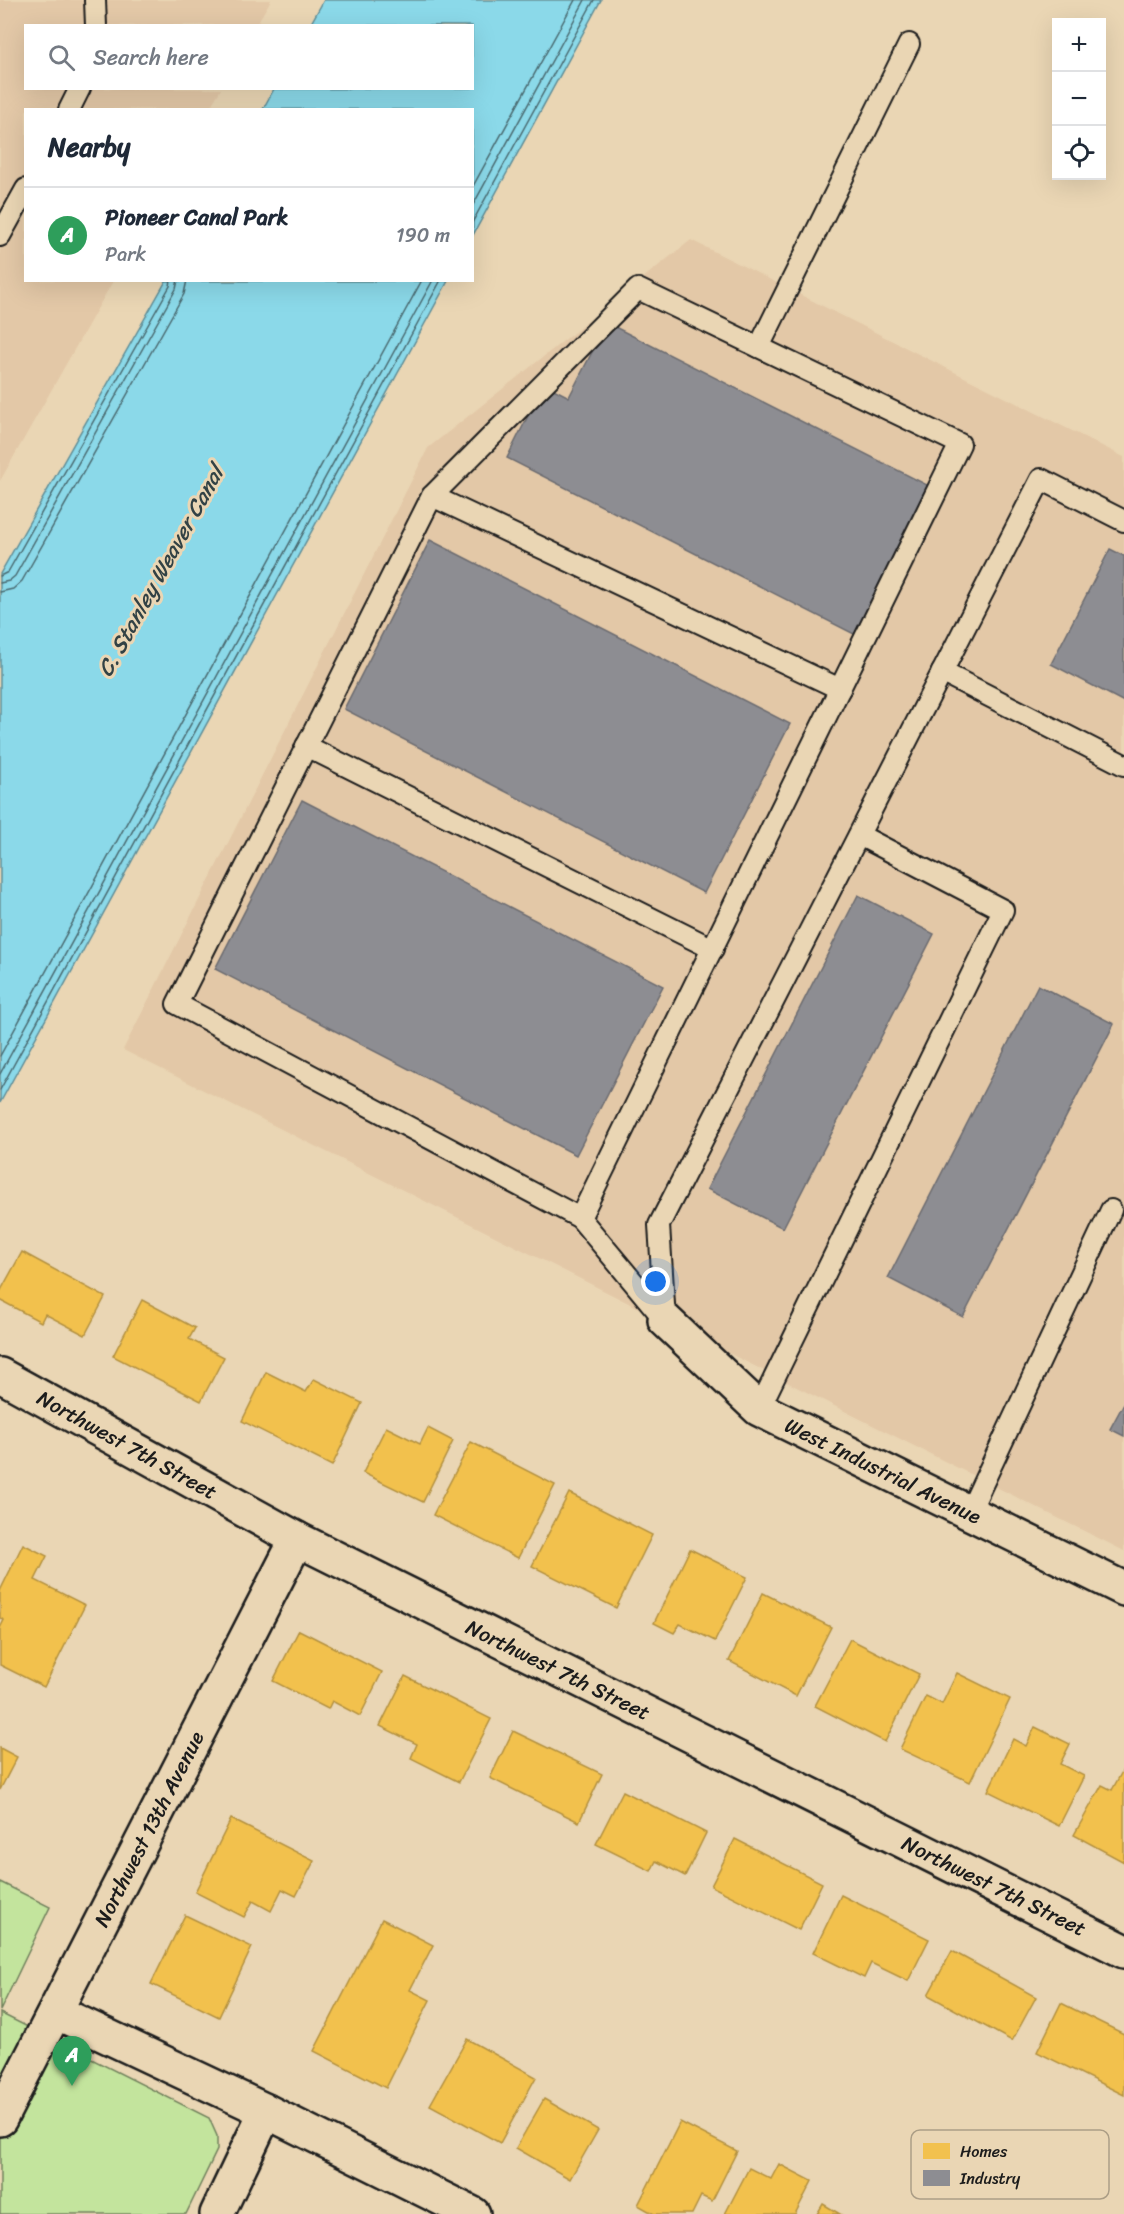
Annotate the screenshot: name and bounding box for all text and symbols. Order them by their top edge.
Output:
map controls [1052,18,1106,180]
button: + [1052,18,1106,72]
search box [24,24,474,90]
text: Search here [93,38,209,77]
icon: search [45,41,78,74]
button: − [1052,72,1106,126]
text: Nearby [48,124,130,170]
button: locate [1052,126,1106,180]
text: Pioneer Canal Park [105,198,289,237]
text: A [61,218,74,253]
text: 190 m [396,218,450,253]
text: Park [105,237,146,272]
water label: C. Stanley Weaver Canal [86,454,237,684]
your location [641,1267,670,1296]
street label: Northwest 7th Street [30,1380,224,1510]
street label: West Industrial Avenue [778,1407,988,1535]
street label: Northwest 7th Street [459,1609,657,1731]
street label: Northwest 13th Avenue [83,1724,215,1934]
street label: Northwest 7th Street [895,1825,1093,1947]
pin: A [52,2036,92,2086]
legend [911,2130,1109,2199]
text: Homes [960,2137,1008,2166]
text: Industry [959,2164,1021,2193]

